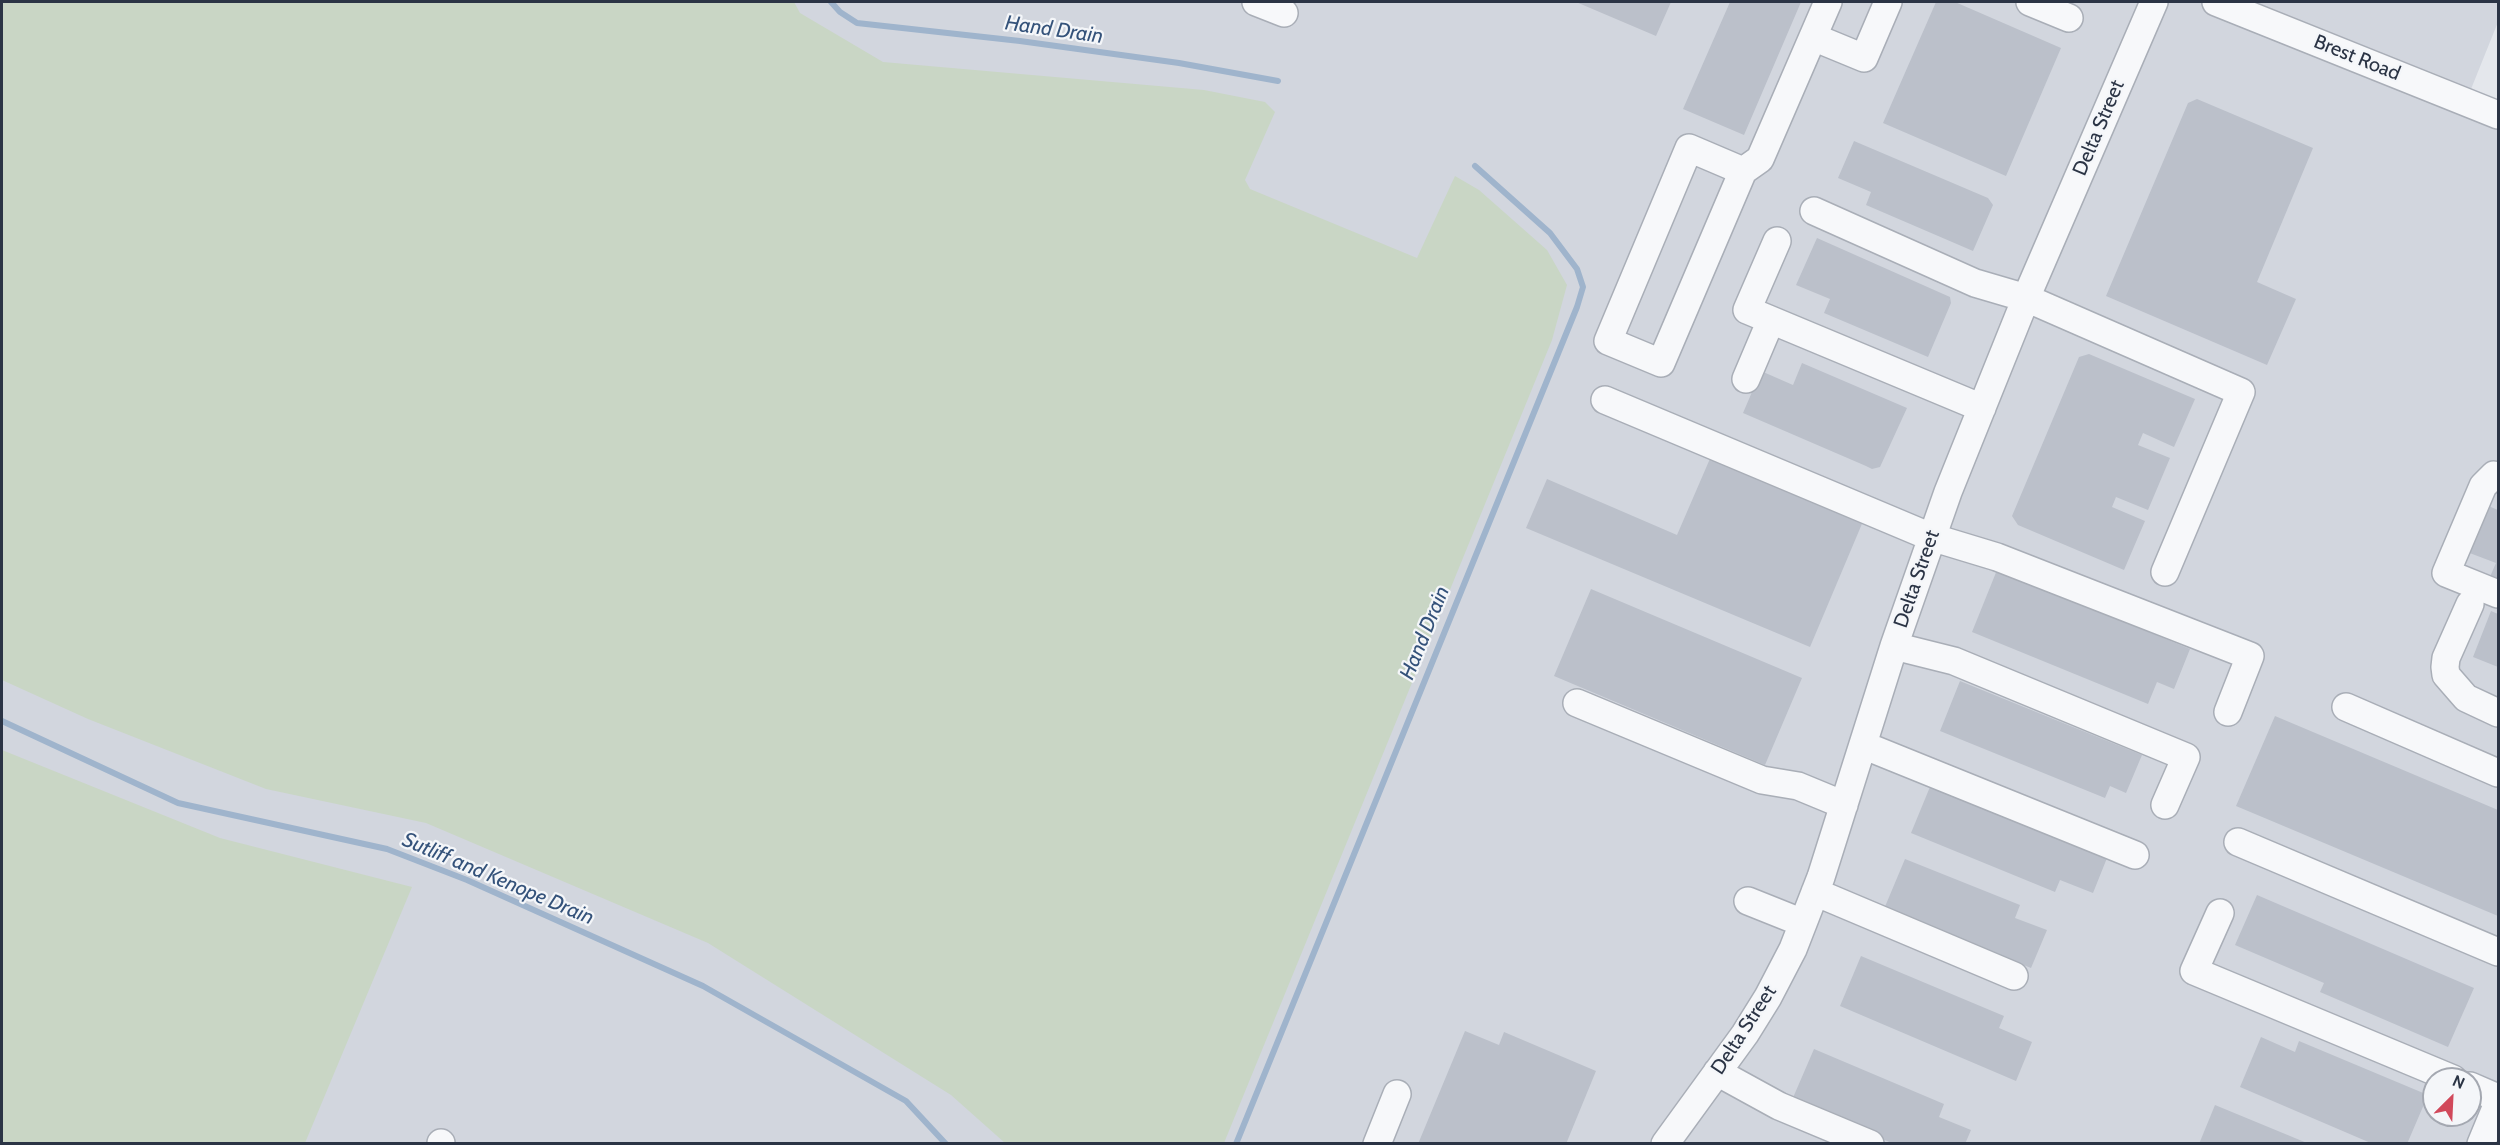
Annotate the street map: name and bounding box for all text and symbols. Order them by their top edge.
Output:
water label: Hand Drain [1003,11,1105,49]
street label: Brest Road [2310,30,2404,86]
street label: Delta Street [2068,77,2130,179]
street label: Delta Street [1889,527,1945,631]
water label: Hand Drain [1395,583,1455,683]
water label: Sutliff and Kenope Drain [398,827,598,931]
street label: Delta Street [1706,981,1782,1079]
north arrow [2422,1067,2482,1127]
text: N [2450,1071,2468,1093]

